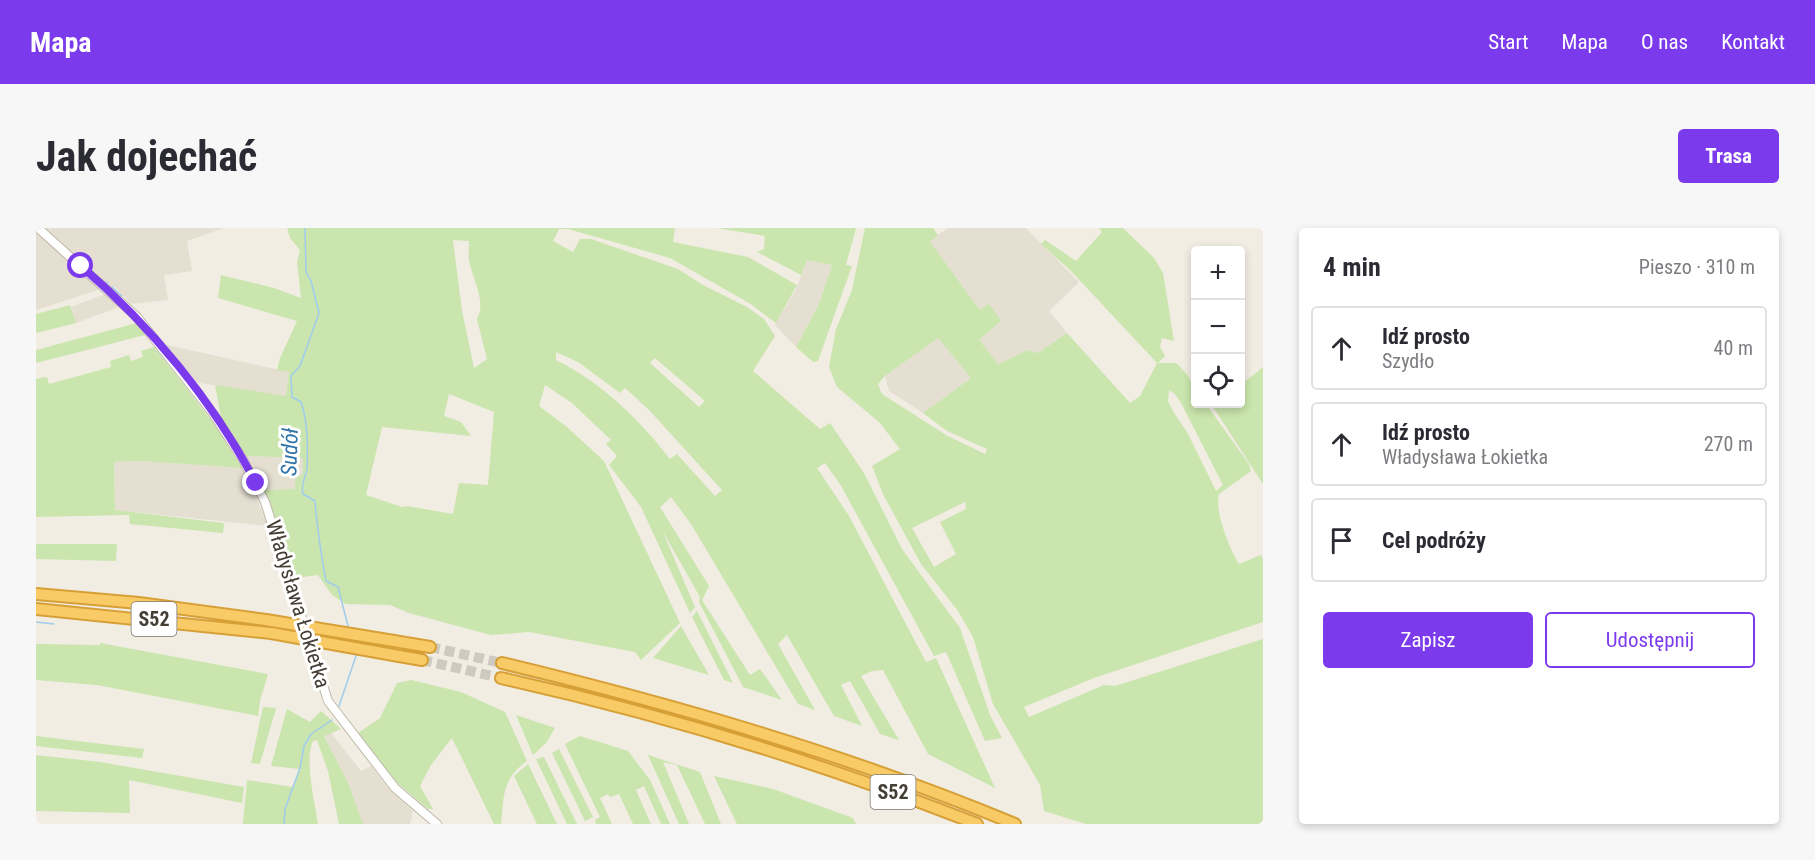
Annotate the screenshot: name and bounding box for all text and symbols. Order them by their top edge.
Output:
text: Mapa [30,26,91,59]
text: Start [1488,30,1529,54]
text: Mapa [1562,30,1608,54]
text: O nas [1641,30,1688,54]
text: Kontakt [1721,30,1785,54]
button: Trasa [1678,129,1779,183]
text: Jak dojechać [36,132,257,181]
map controls [1191,246,1245,408]
button: + [1191,246,1245,300]
route start [67,252,93,278]
text: 4 min [1323,252,1381,282]
text: Pieszo · 310 m [1639,255,1755,279]
button: − [1191,300,1245,354]
text: Idź prosto [1382,324,1470,349]
icon: ahead [1325,332,1358,365]
text: 40 m [1714,336,1753,360]
text: Szydło [1382,349,1434,373]
button: locate [1191,354,1245,408]
text: Idź prosto [1382,420,1470,445]
water label: Sudół [276,427,303,476]
icon: ahead [1325,428,1358,461]
text: 270 m [1704,432,1753,456]
text: Władysława Łokietka [1382,445,1548,469]
route end [242,469,268,495]
street label: Władysława Łokietka [261,517,335,691]
icon: arrive [1325,524,1358,557]
text: Cel podróży [1382,528,1486,553]
road number: S52 [132,602,176,636]
button: Zapisz [1323,612,1533,668]
button: Udostępnij [1545,612,1755,668]
road number: S52 [870,775,916,809]

